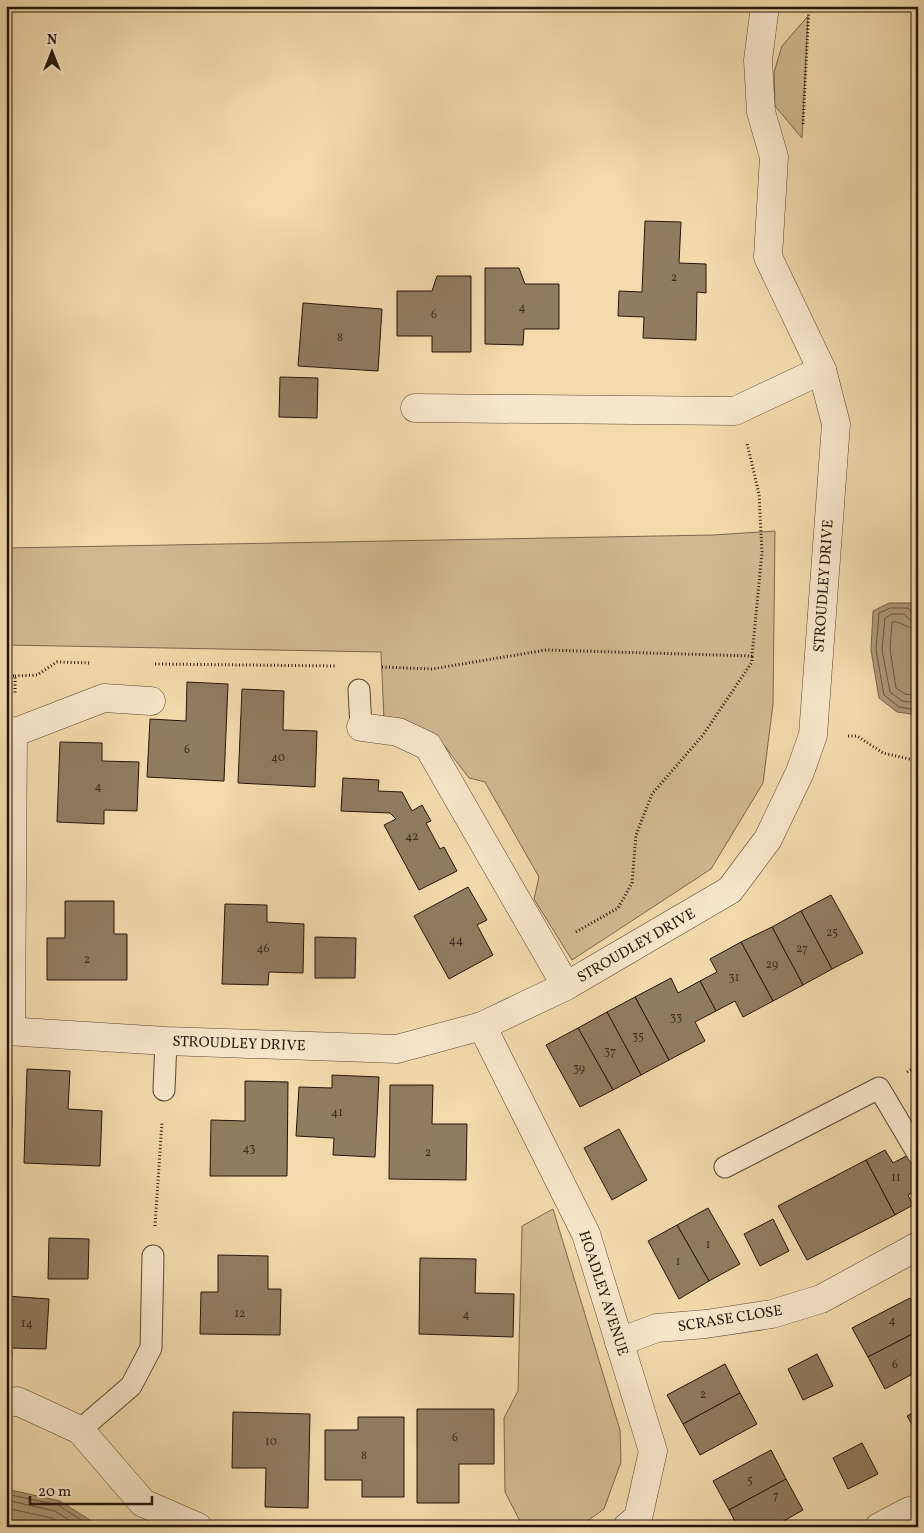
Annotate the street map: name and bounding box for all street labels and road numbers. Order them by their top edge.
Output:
street label: STROUDLEY DRIVE [809,519,840,653]
street label: STROUDLEY DRIVE [574,904,700,989]
street label: STROUDLEY DRIVE [172,1032,306,1057]
street label: HOADLEY AVENUE [572,1228,633,1359]
street label: SCRASE CLOSE [676,1301,784,1338]

